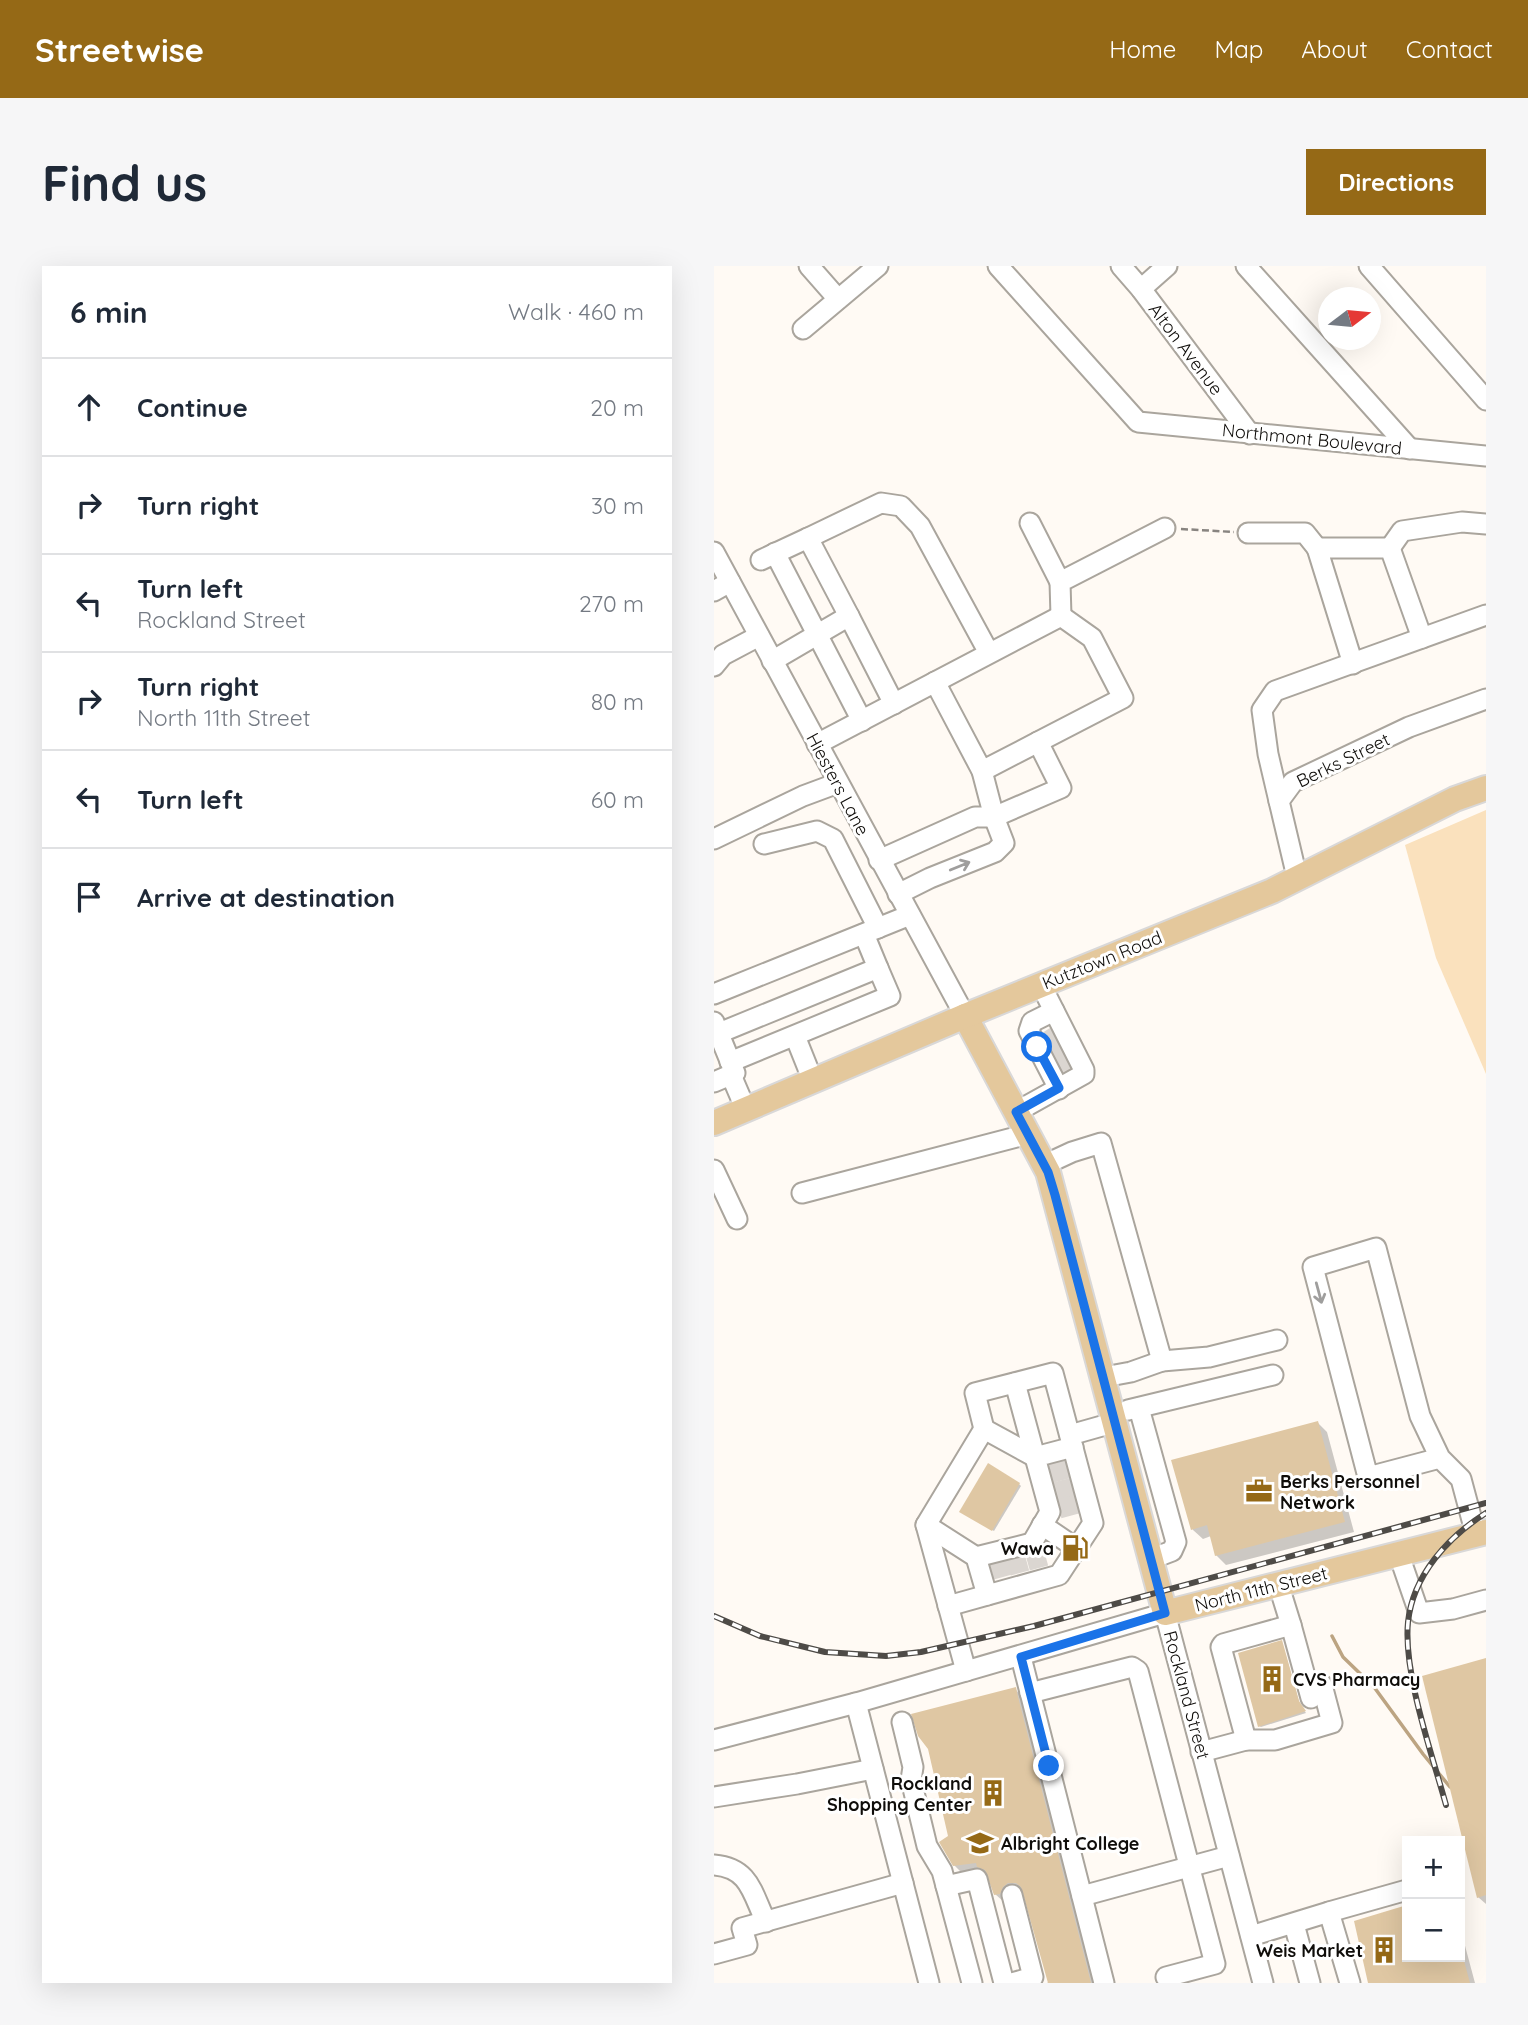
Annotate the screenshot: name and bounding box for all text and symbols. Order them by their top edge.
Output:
text: Streetwise [35,29,204,70]
text: Home [1109,34,1176,64]
text: Map [1214,34,1263,64]
text: About [1301,34,1368,64]
text: Contact [1406,34,1493,64]
button: Directions [1306,149,1486,215]
text: Find us [42,152,207,213]
north arrow [1318,287,1381,350]
text: 6 min [70,293,148,331]
text: Walk · 460 m [508,297,644,326]
street label: Alton Avenue [1144,298,1228,400]
icon: ahead [70,388,108,426]
text: Continue [137,391,248,424]
text: 20 m [590,393,644,422]
street label: Northmont Boulevard [1221,418,1403,460]
icon: right [70,486,108,524]
text: Turn right [137,489,259,522]
text: 30 m [591,491,644,520]
text: Turn left [137,572,244,605]
icon: left [70,584,108,622]
text: 270 m [579,589,644,618]
text: Rockland Street [137,605,306,634]
text: Turn right [137,670,259,703]
icon: right [70,682,108,720]
text: 80 m [591,687,644,716]
text: North 11th Street [137,703,311,732]
street label: Berks Street [1293,728,1393,792]
street label: Hiesters Lane [801,729,875,839]
icon: left [70,780,108,818]
text: Turn left [137,783,244,816]
text: 60 m [591,785,644,814]
one-way arrow [949,858,970,871]
icon: arrive [70,878,108,916]
text: Arrive at destination [137,881,395,914]
street label: Kutztown Road [1039,925,1165,995]
route start [1021,1031,1052,1062]
one-way arrow [1313,1281,1326,1304]
place label: Berks Personnel Network [1280,1470,1420,1514]
office icon: Berks Personnel Network [1244,1476,1274,1506]
fuel station icon: Wawa [1060,1533,1090,1563]
place label: Wawa [1001,1537,1054,1560]
street label: North 11th Street [1192,1561,1330,1617]
street label: Rockland Street [1159,1628,1215,1762]
building icon: CVS Pharmacy [1257,1664,1287,1694]
place label: CVS Pharmacy [1293,1668,1420,1691]
route end [1033,1750,1064,1781]
place label: Rockland Shopping Center [827,1772,972,1816]
building icon: Rockland Shopping Center [978,1778,1008,1808]
school or university icon: Albright College [965,1828,995,1858]
place label: Albright College [1001,1832,1140,1855]
map controls [1402,1836,1465,1962]
button: + [1402,1836,1465,1899]
button: − [1402,1899,1465,1962]
building icon: Weis Market [1369,1935,1399,1965]
place label: Weis Market [1256,1939,1363,1962]

